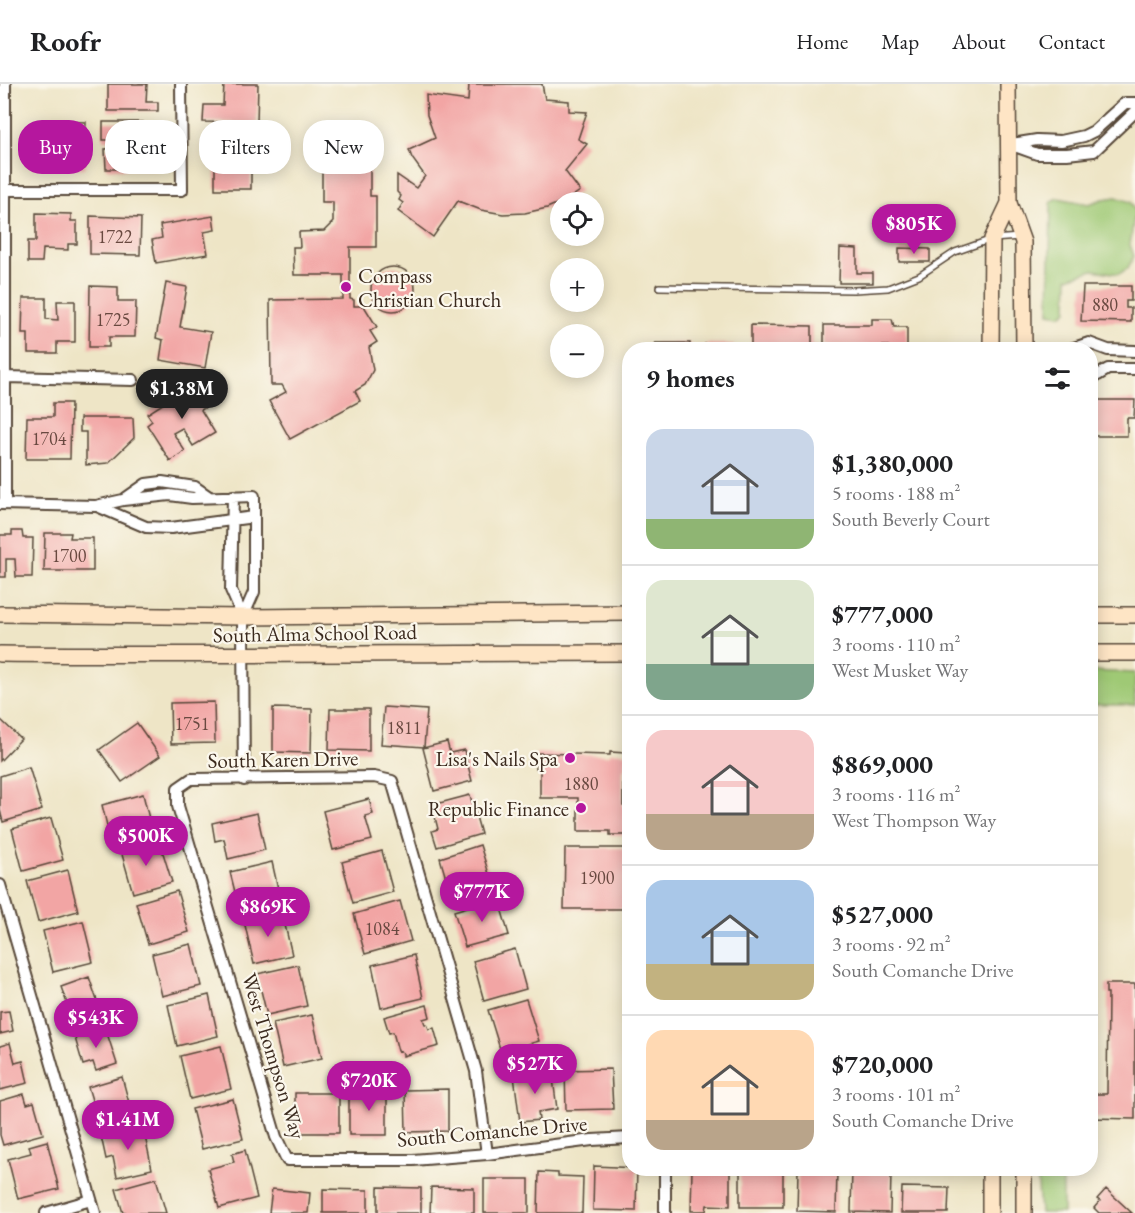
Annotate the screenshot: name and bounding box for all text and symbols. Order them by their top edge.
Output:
text: Roofr [30,23,101,59]
text: Home [796,28,848,55]
text: Map [881,28,919,55]
text: About [952,28,1005,55]
text: Contact [1038,28,1105,55]
chip: Buy [18,120,93,174]
chip: Rent [105,120,187,174]
chip: Filters [199,120,291,174]
chip: New [303,120,384,174]
map controls [550,192,604,378]
button: locate [550,192,604,246]
pin: $805K [872,204,956,255]
text: $805K [886,210,942,236]
house number: 1722 [98,225,133,248]
button: + [550,258,604,312]
place label: Compass Christian Church [358,262,501,313]
marker: Compass Christian Church [339,280,353,294]
house number: 880 [1092,293,1118,316]
house number: 1725 [96,308,130,331]
button: − [550,324,604,378]
text: 9 homes [646,361,735,395]
icon: filters [1041,362,1074,395]
pin: $1.38M [133,369,231,420]
text: $1.38M [150,375,214,401]
house number: 1704 [32,427,67,450]
text: $1,380,000 [832,446,953,480]
icon: home [694,453,766,525]
text: 5 rooms · 188 m² [832,480,960,506]
text: South Beverly Court [832,506,990,532]
house number: 1700 [52,544,87,567]
text: $777,000 [832,597,933,631]
icon: home [694,604,766,676]
street label: South Alma School Road [213,618,418,648]
text: 3 rooms · 110 m² [832,631,960,657]
text: West Musket Way [832,657,968,683]
house number: 1751 [175,712,209,735]
house number: 1811 [387,716,421,739]
street label: South Karen Drive [207,744,359,774]
place label: Lisa's Nails Spa [435,745,559,772]
text: $869,000 [832,747,933,781]
marker: Lisa's Nails Spa [563,751,577,765]
icon: home [694,754,766,826]
house number: 1880 [564,772,599,795]
text: 3 rooms · 116 m² [832,781,960,807]
place label: Republic Finance [428,795,569,822]
marker: Republic Finance [574,801,588,815]
text: West Thompson Way [832,807,996,833]
pin: $500K [104,816,188,867]
text: $500K [118,822,174,848]
house number: 1900 [580,866,615,889]
pin: $777K [440,872,524,923]
text: $777K [454,878,510,904]
pin: $869K [226,887,310,938]
text: $869K [240,893,296,919]
text: $527,000 [832,897,933,931]
icon: home [694,904,766,976]
house number: 1084 [365,917,400,940]
text: 3 rooms · 92 m² [832,931,951,957]
text: South Comanche Drive [832,957,1013,983]
street label: West Thompson Way [236,970,312,1143]
pin: $543K [54,998,138,1049]
text: $543K [68,1004,124,1030]
pin: $527K [493,1044,577,1095]
text: $720,000 [832,1047,933,1081]
text: $527K [507,1050,563,1076]
icon: home [694,1054,766,1126]
pin: $720K [327,1061,411,1112]
text: $720K [341,1067,397,1093]
text: 3 rooms · 101 m² [832,1081,960,1107]
pin: $1.41M [79,1100,177,1151]
text: $1.41M [96,1106,160,1132]
text: South Comanche Drive [832,1107,1013,1133]
street label: South Comanche Drive [396,1109,588,1153]

